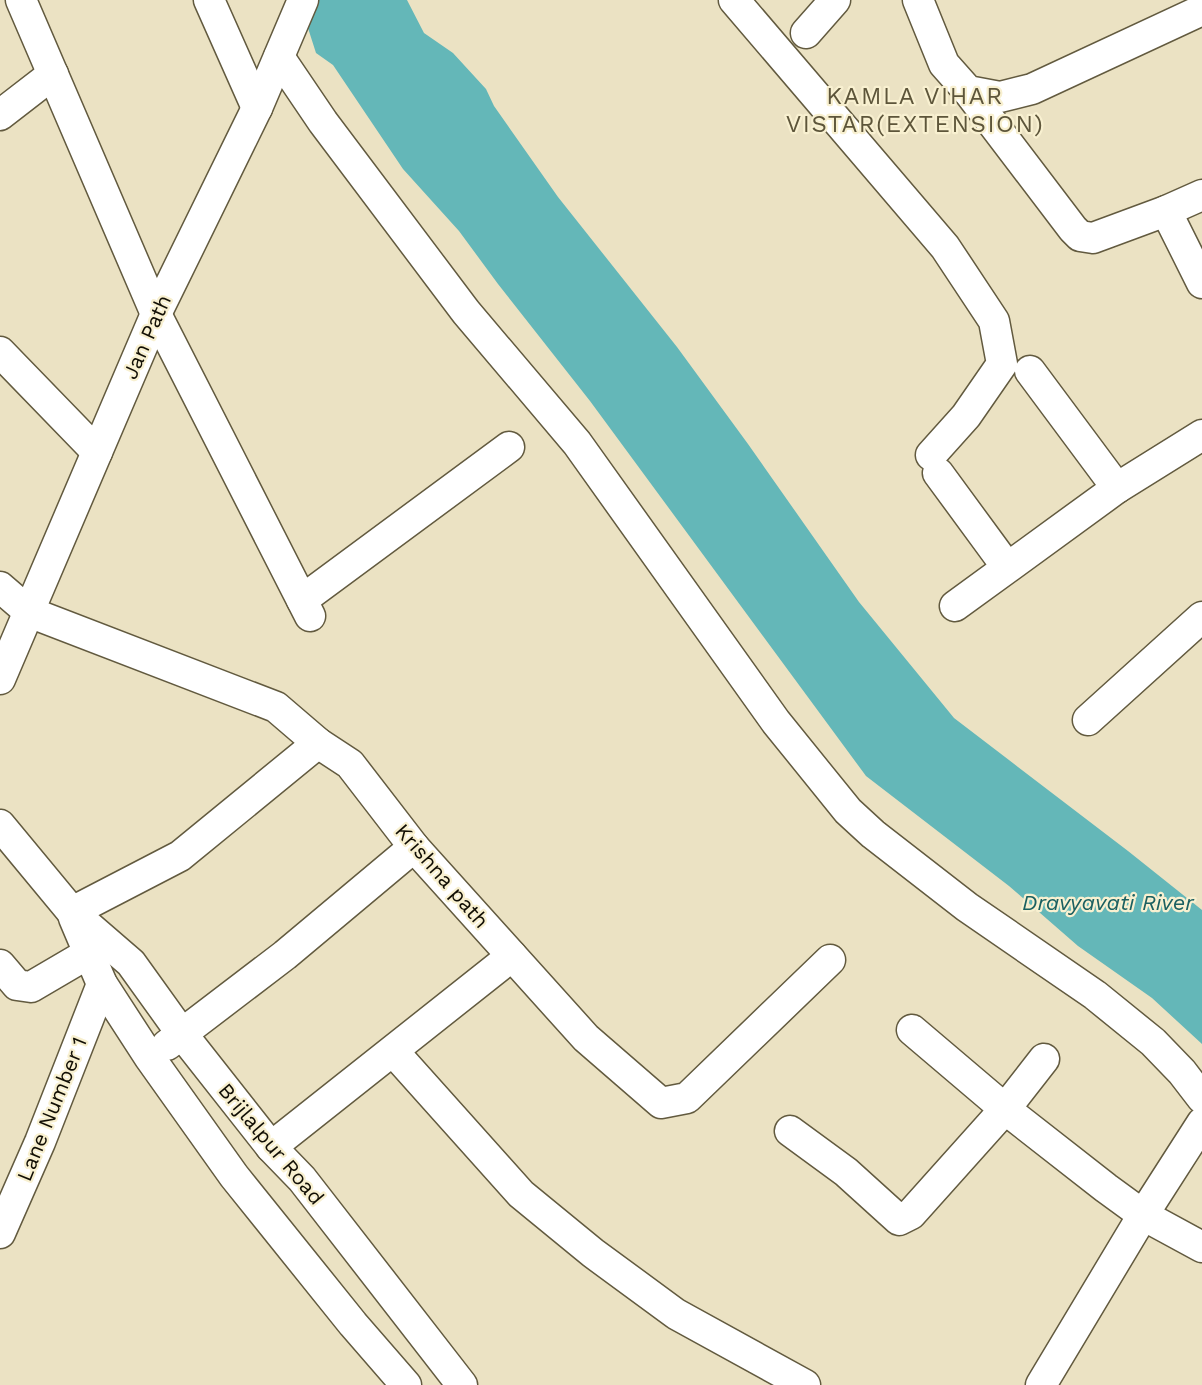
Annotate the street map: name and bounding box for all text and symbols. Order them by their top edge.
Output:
district label: KAMLA VIHAR VISTAR(EXTENSION) [786,82,1044,138]
street label: Jan Path [117,291,176,383]
street label: Krishna path [390,818,494,933]
water label: Dravyavati River [1022,890,1195,915]
street label: Lane Number 1 [11,1033,92,1185]
street label: Brijlalpur Road [213,1078,329,1209]

